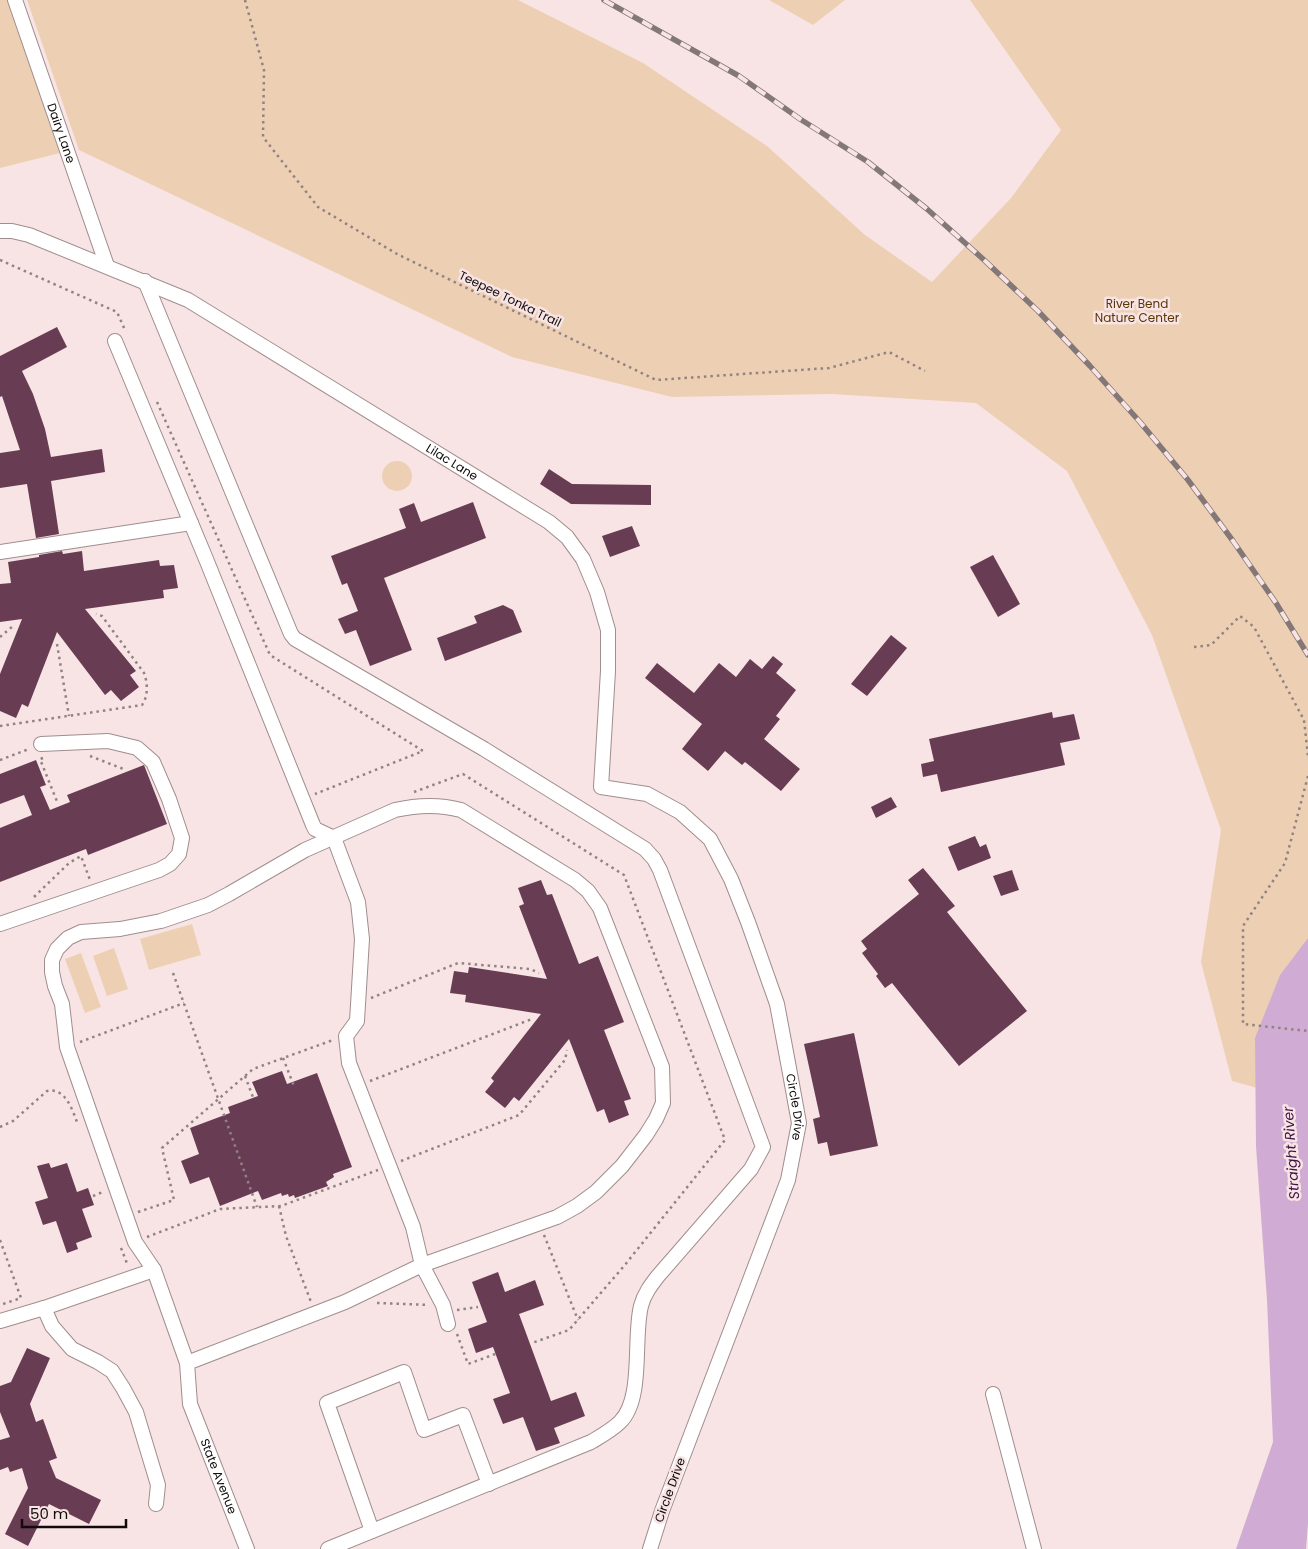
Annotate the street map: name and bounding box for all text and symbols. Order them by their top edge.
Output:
street label: Dairy Lane [43,101,80,165]
street label: Teepee Tonka Trail [456,266,564,331]
park label: River Bend Nature Center [1095,295,1180,326]
street label: Lilac Lane [423,439,481,484]
street label: Circle Drive [782,1072,808,1142]
water label: Straight River [1278,1105,1304,1200]
street label: State Avenue [196,1436,241,1516]
street label: Circle Drive [650,1455,689,1525]
scale bar [22,1496,126,1528]
text: 50 m [30,1503,68,1524]

